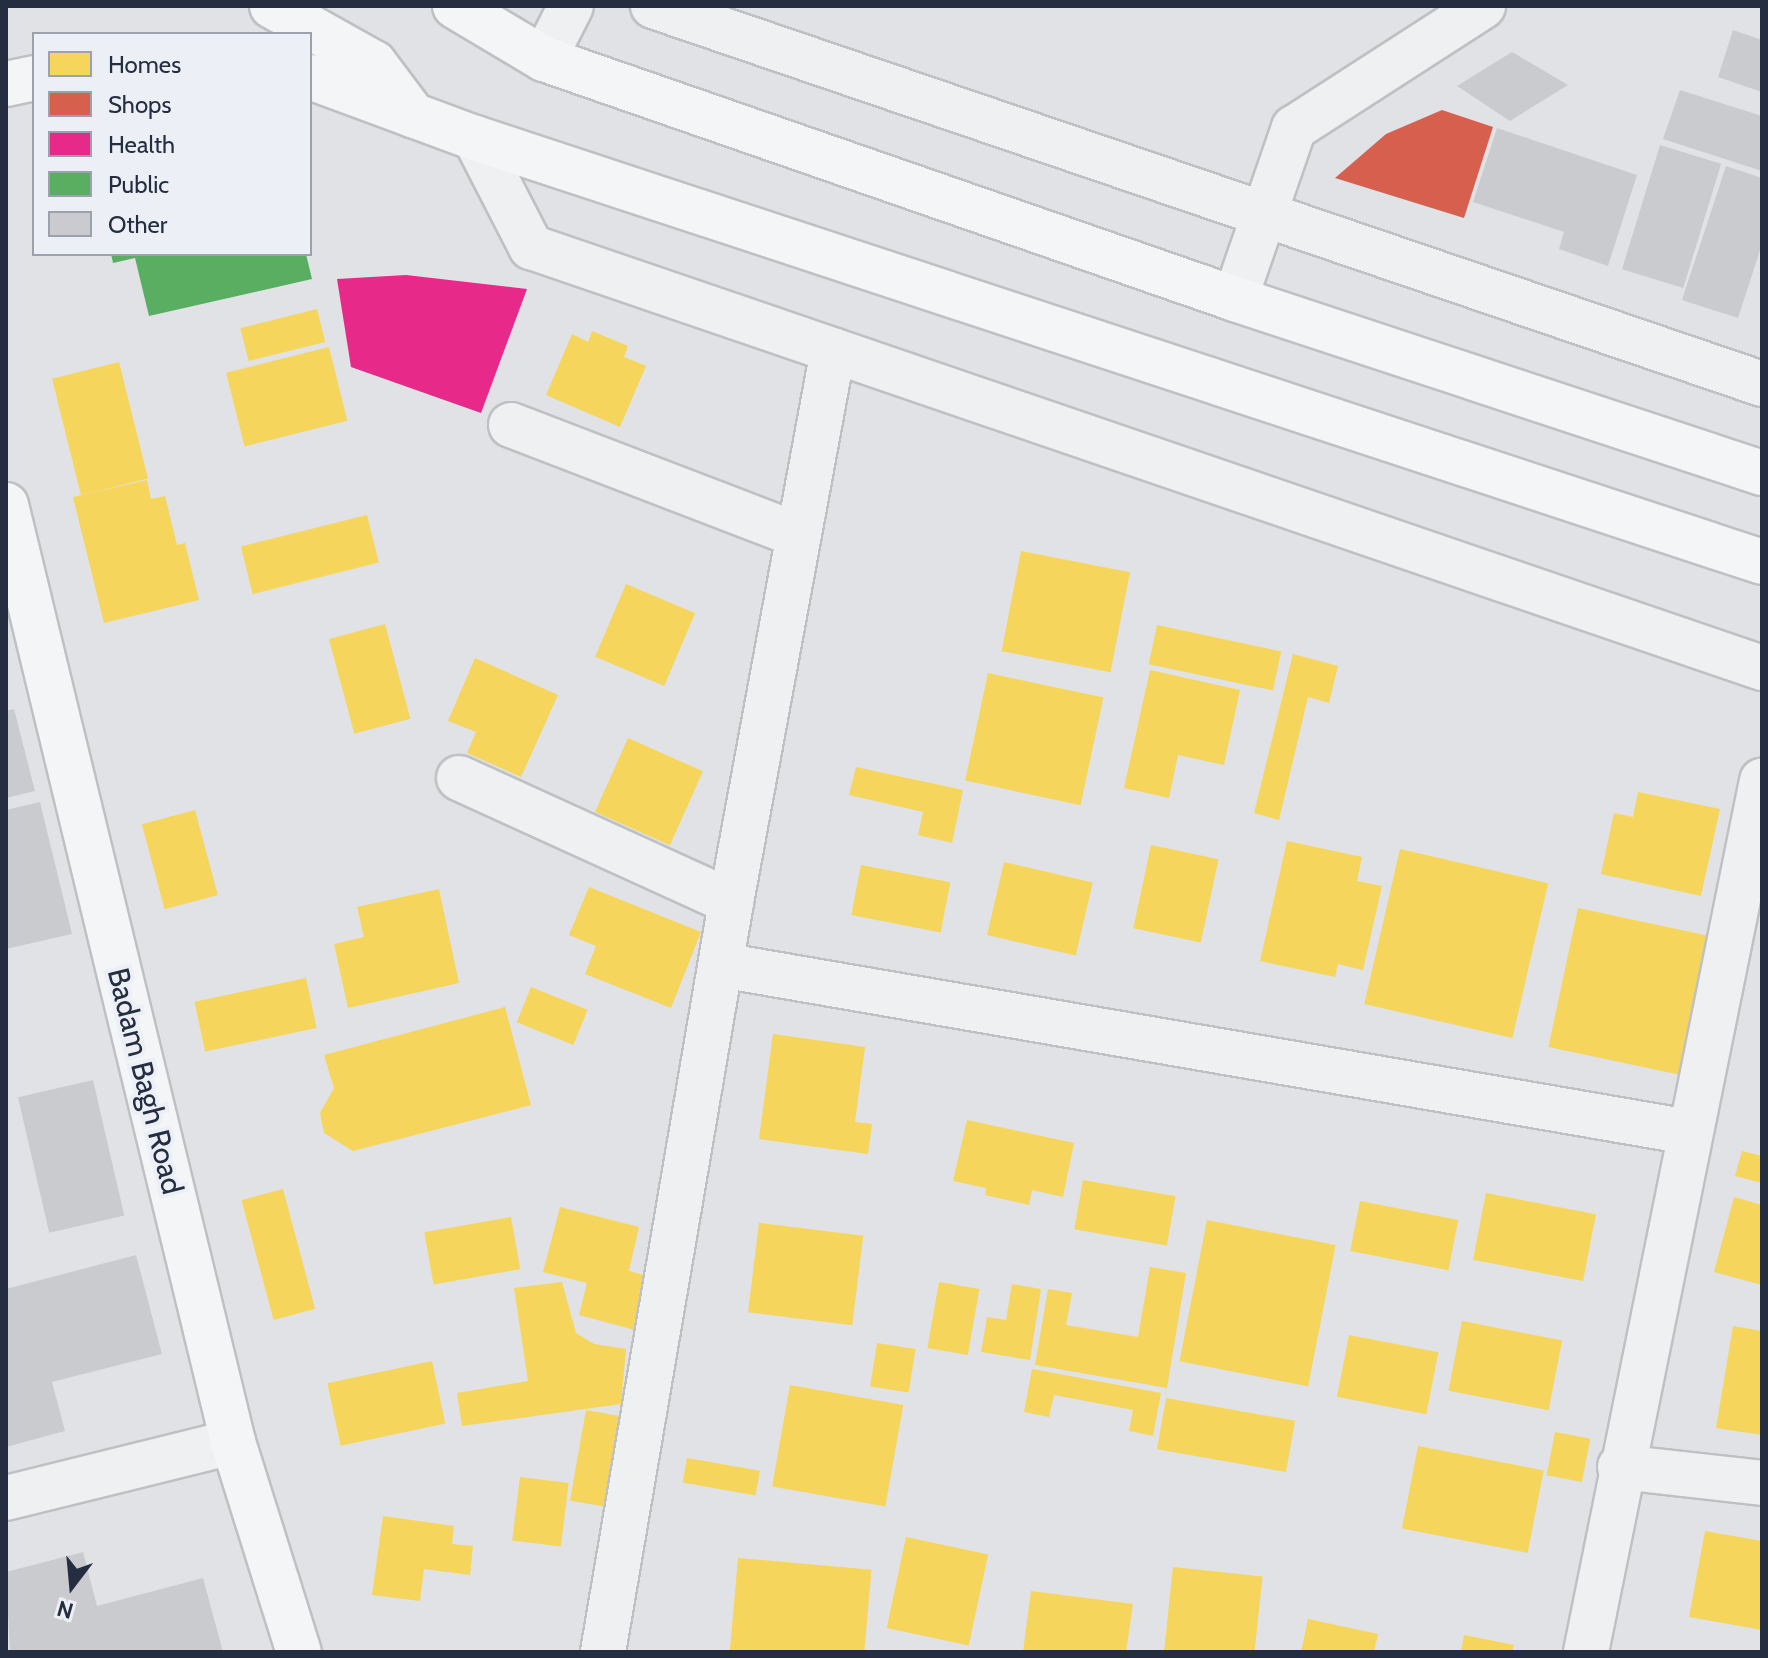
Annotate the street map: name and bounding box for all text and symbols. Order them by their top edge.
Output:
legend [32,32,312,256]
text: Homes [108,50,181,79]
text: Shops [108,90,171,119]
text: Health [108,130,175,159]
text: Public [108,170,169,199]
text: Other [108,210,167,239]
street label: Badam Bagh Road [100,964,190,1198]
north arrow [32,1546,112,1626]
text: N [54,1594,76,1625]

